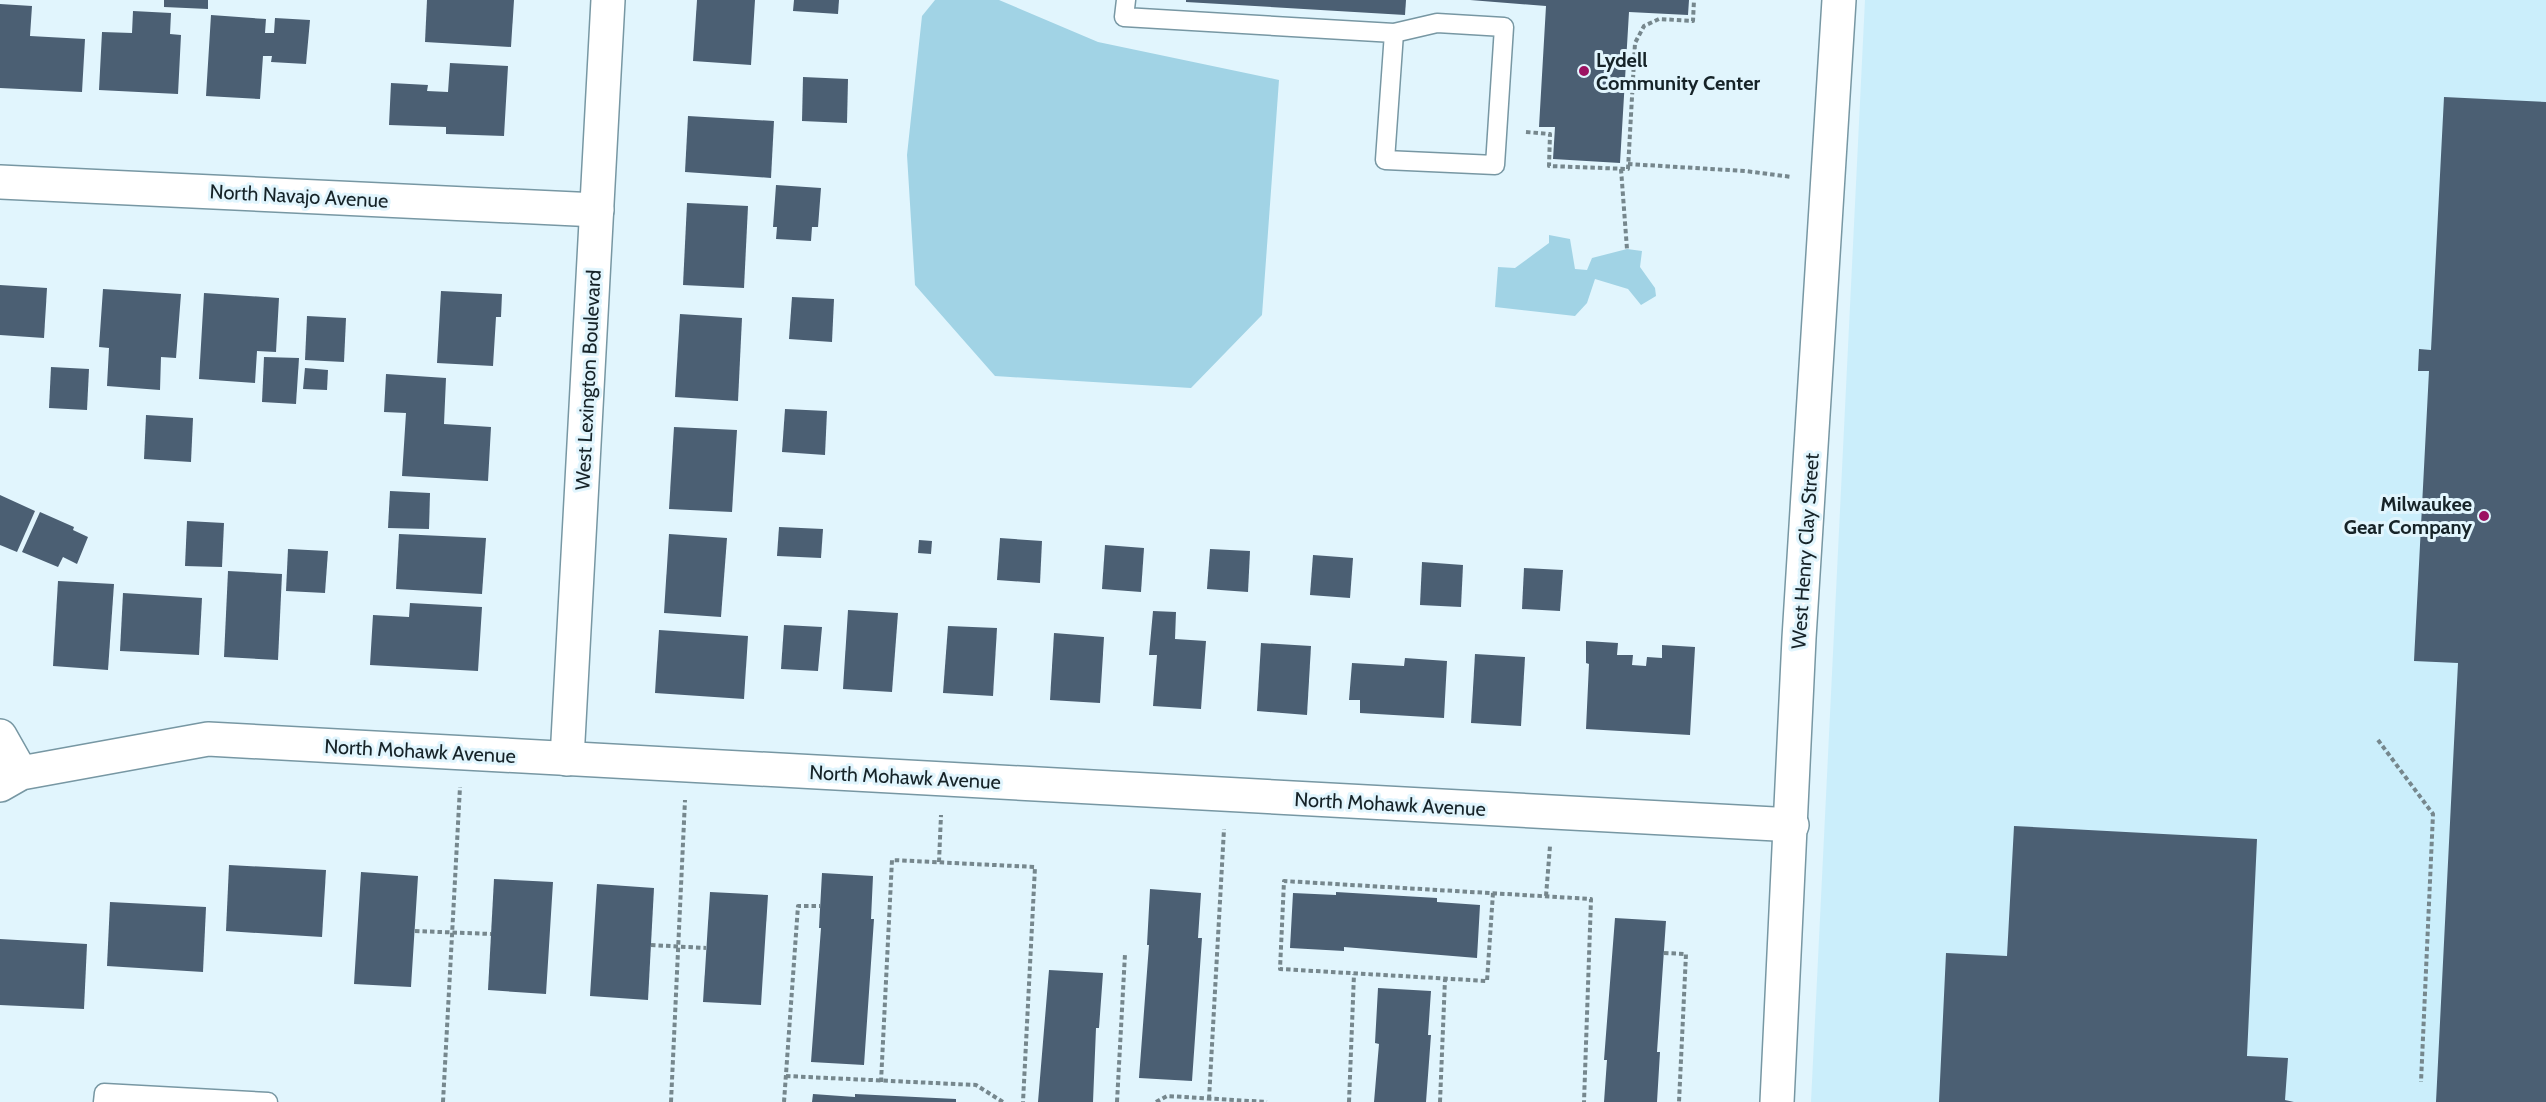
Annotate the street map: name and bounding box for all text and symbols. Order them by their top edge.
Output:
place label: Lydell Community Center [1596,48,1760,95]
marker: Lydell Community Center [1577,64,1591,78]
street label: North Navajo Avenue [209,179,389,213]
street label: West Lexington Boulevard [570,269,606,491]
street label: West Henry Clay Street [1786,452,1824,650]
place label: Milwaukee Gear Company [2344,492,2472,539]
marker: Milwaukee Gear Company [2477,509,2491,523]
street label: North Mohawk Avenue [324,734,516,768]
street label: North Mohawk Avenue [809,760,1001,794]
street label: North Mohawk Avenue [1294,787,1486,821]

